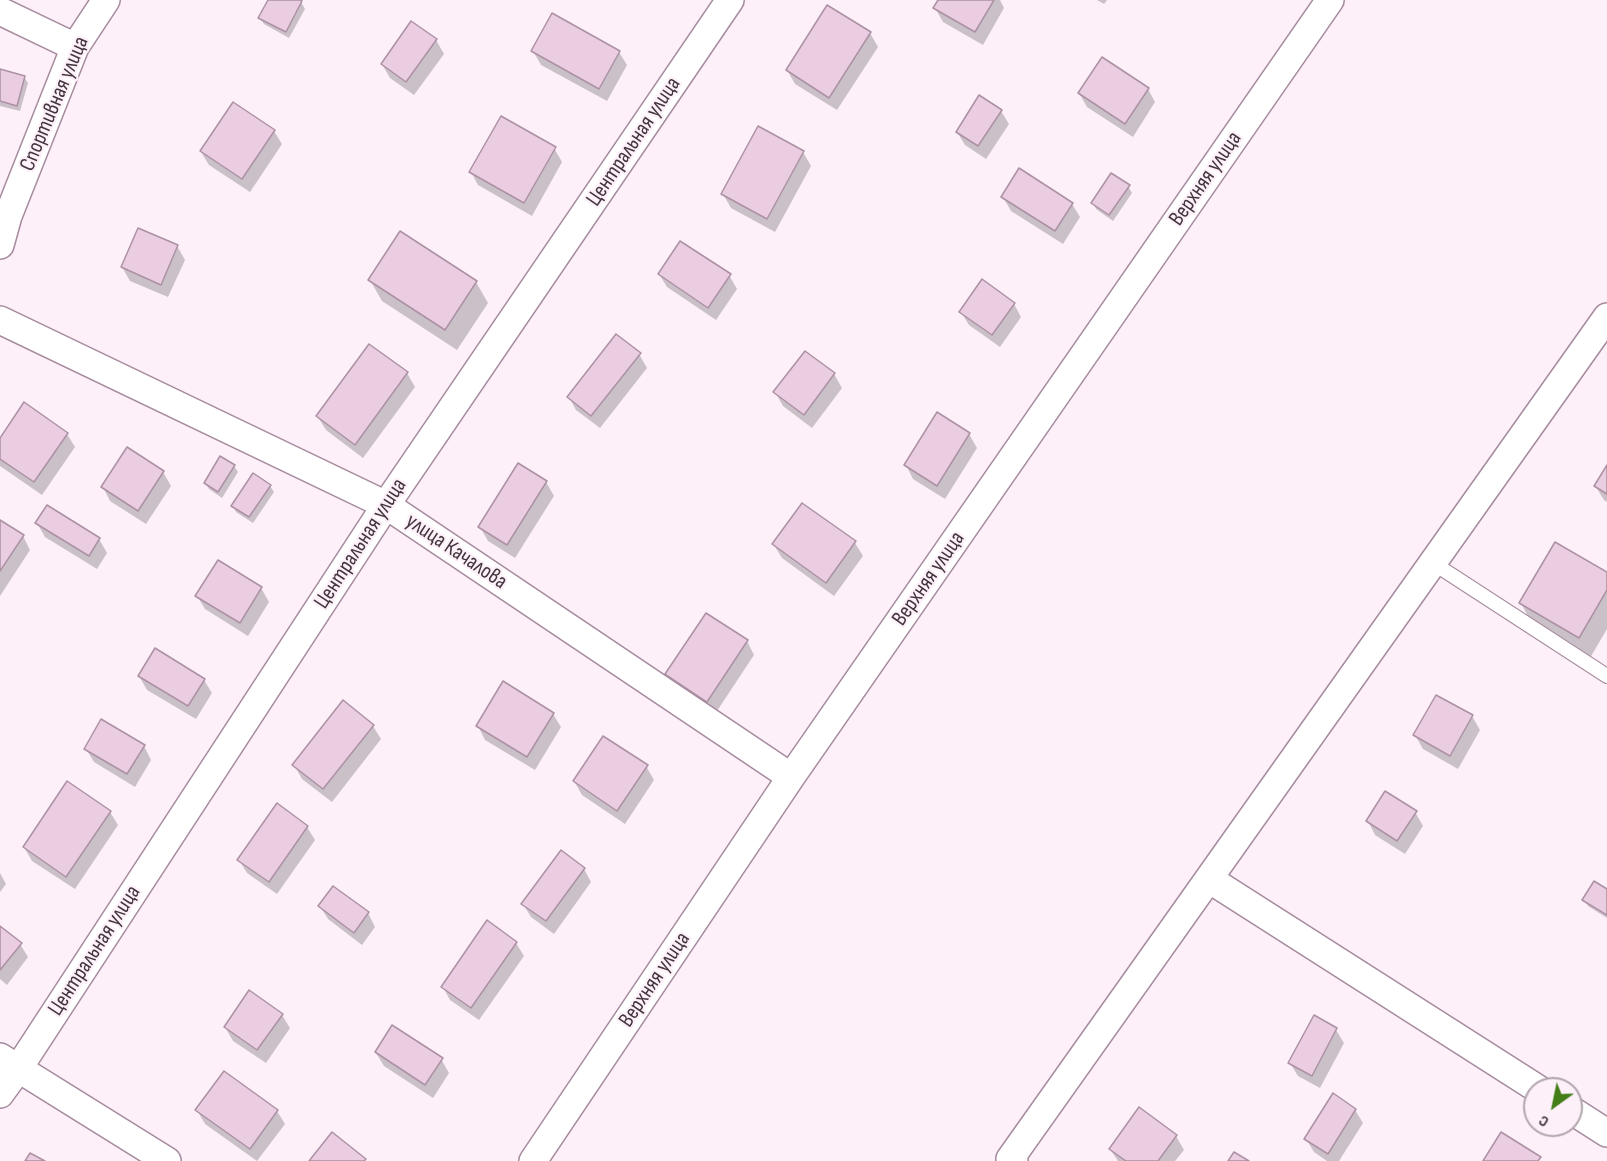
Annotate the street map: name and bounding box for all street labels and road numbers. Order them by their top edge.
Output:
street label: Спортивная улица [15,33,95,175]
street label: Центральная улица [581,73,687,211]
street label: Верхняя улица [1164,127,1248,231]
street label: Центральная улица [309,474,413,614]
street label: улица Качалова [400,508,512,596]
street label: Верхняя улица [887,527,971,631]
street label: Центральная улица [43,881,147,1021]
street label: Верхняя улица [614,928,696,1032]

